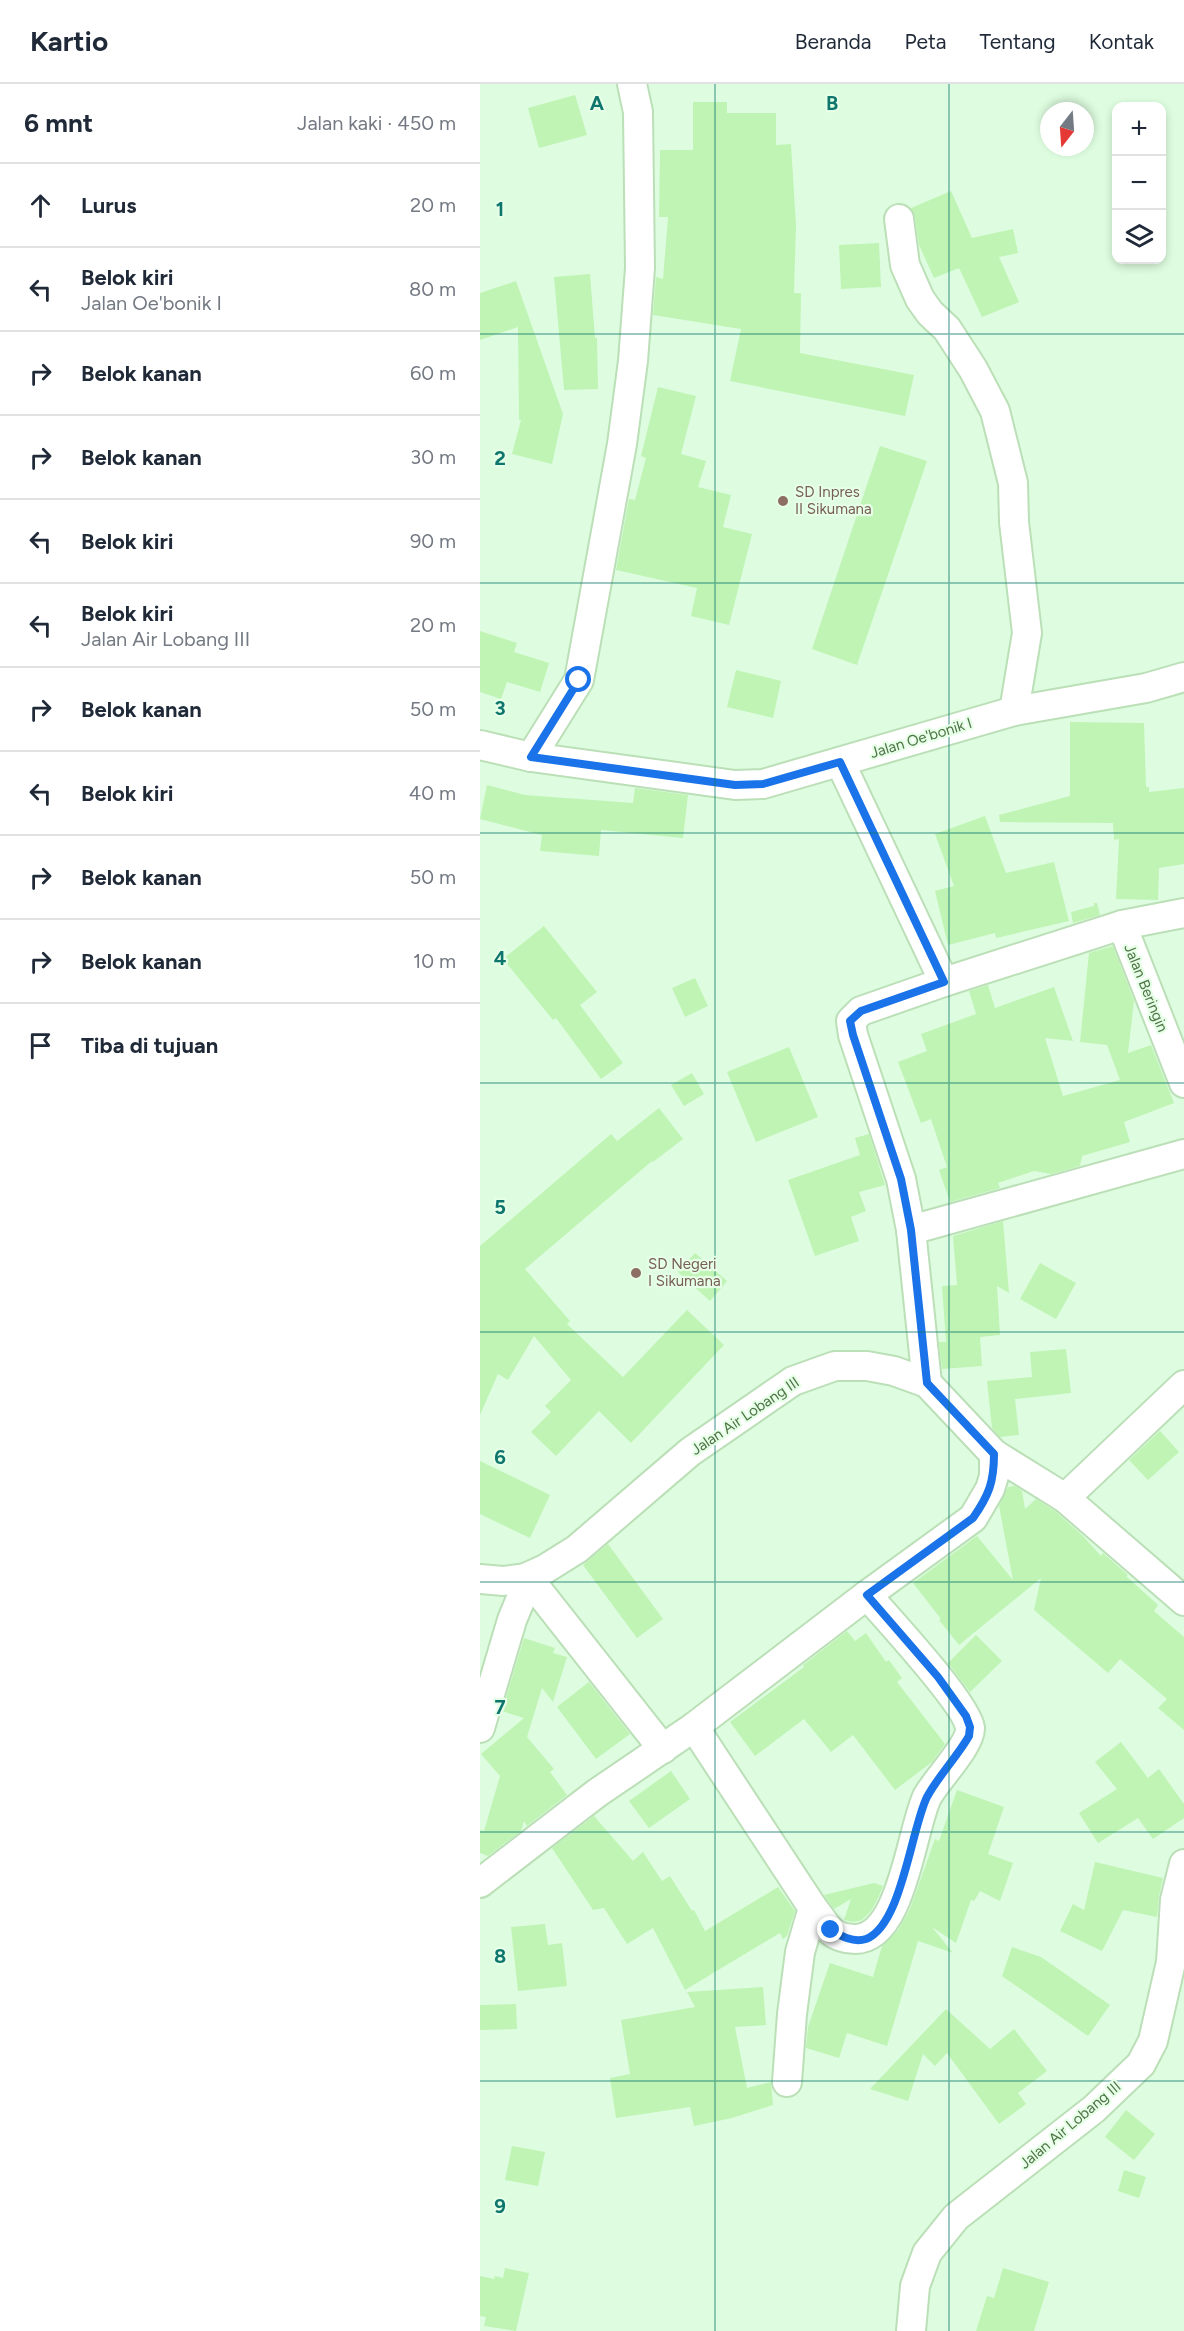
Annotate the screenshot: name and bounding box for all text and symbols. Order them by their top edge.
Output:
text: Kartio [30,24,108,58]
text: Beranda [795,29,872,54]
text: Peta [905,29,947,54]
text: Tentang [980,29,1056,54]
text: Kontak [1089,29,1154,54]
text: A [590,91,605,115]
text: B [826,91,838,115]
north arrow [1040,102,1094,156]
map controls [1112,102,1166,264]
button: + [1112,102,1166,156]
text: 6 mnt [24,107,93,139]
text: Jalan kaki · 450 m [297,111,456,135]
button: − [1112,156,1166,210]
icon: ahead [24,189,57,222]
text: Lurus [81,192,136,219]
text: 20 m [410,193,456,217]
text: 1 [496,197,504,221]
button: layers [1112,210,1166,264]
text: Belok kiri [81,264,174,291]
icon: left [24,273,57,306]
text: 80 m [409,277,456,301]
text: Jalan Oe'bonik I [81,291,222,315]
icon: right [24,357,57,390]
text: Belok kanan [81,360,202,387]
text: 60 m [410,361,456,385]
icon: right [24,441,57,474]
text: Belok kanan [81,444,202,471]
text: 30 m [410,445,456,469]
text: 2 [494,446,506,470]
place label: SD Inpres II Sikumana [795,483,872,518]
marker: SD Inpres II Sikumana [776,494,790,508]
icon: left [24,525,57,558]
text: Belok kiri [81,528,174,555]
text: 90 m [410,529,456,553]
text: Belok kiri [81,600,174,627]
icon: left [24,609,57,642]
text: 20 m [410,613,456,637]
text: Jalan Air Lobang III [81,627,250,651]
route start [565,666,591,692]
icon: right [24,693,57,726]
text: Belok kanan [81,696,202,723]
text: 3 [494,696,506,720]
text: 50 m [410,697,456,721]
street label: Jalan Oe'bonik I [868,714,974,762]
icon: left [24,777,57,810]
text: Belok kiri [81,780,174,807]
text: 40 m [409,781,456,805]
icon: right [24,861,57,894]
text: Belok kanan [81,864,202,891]
text: 50 m [410,865,456,889]
street label: Jalan Beringin [1120,941,1172,1035]
icon: right [24,945,57,978]
text: 4 [494,946,507,970]
text: Belok kanan [81,948,202,975]
text: 10 m [413,949,456,973]
icon: arrive [24,1029,57,1062]
text: Tiba di tujuan [81,1032,218,1059]
text: 5 [494,1195,506,1219]
place label: SD Negeri I Sikumana [648,1255,721,1290]
marker: SD Negeri I Sikumana [629,1266,643,1280]
street label: Jalan Air Lobang III [687,1373,803,1459]
text: 6 [494,1445,506,1469]
text: 7 [494,1695,506,1719]
route end [817,1916,843,1942]
text: 8 [494,1944,506,1968]
street label: Jalan Air Lobang III [1016,2077,1124,2173]
text: 9 [494,2194,506,2218]

